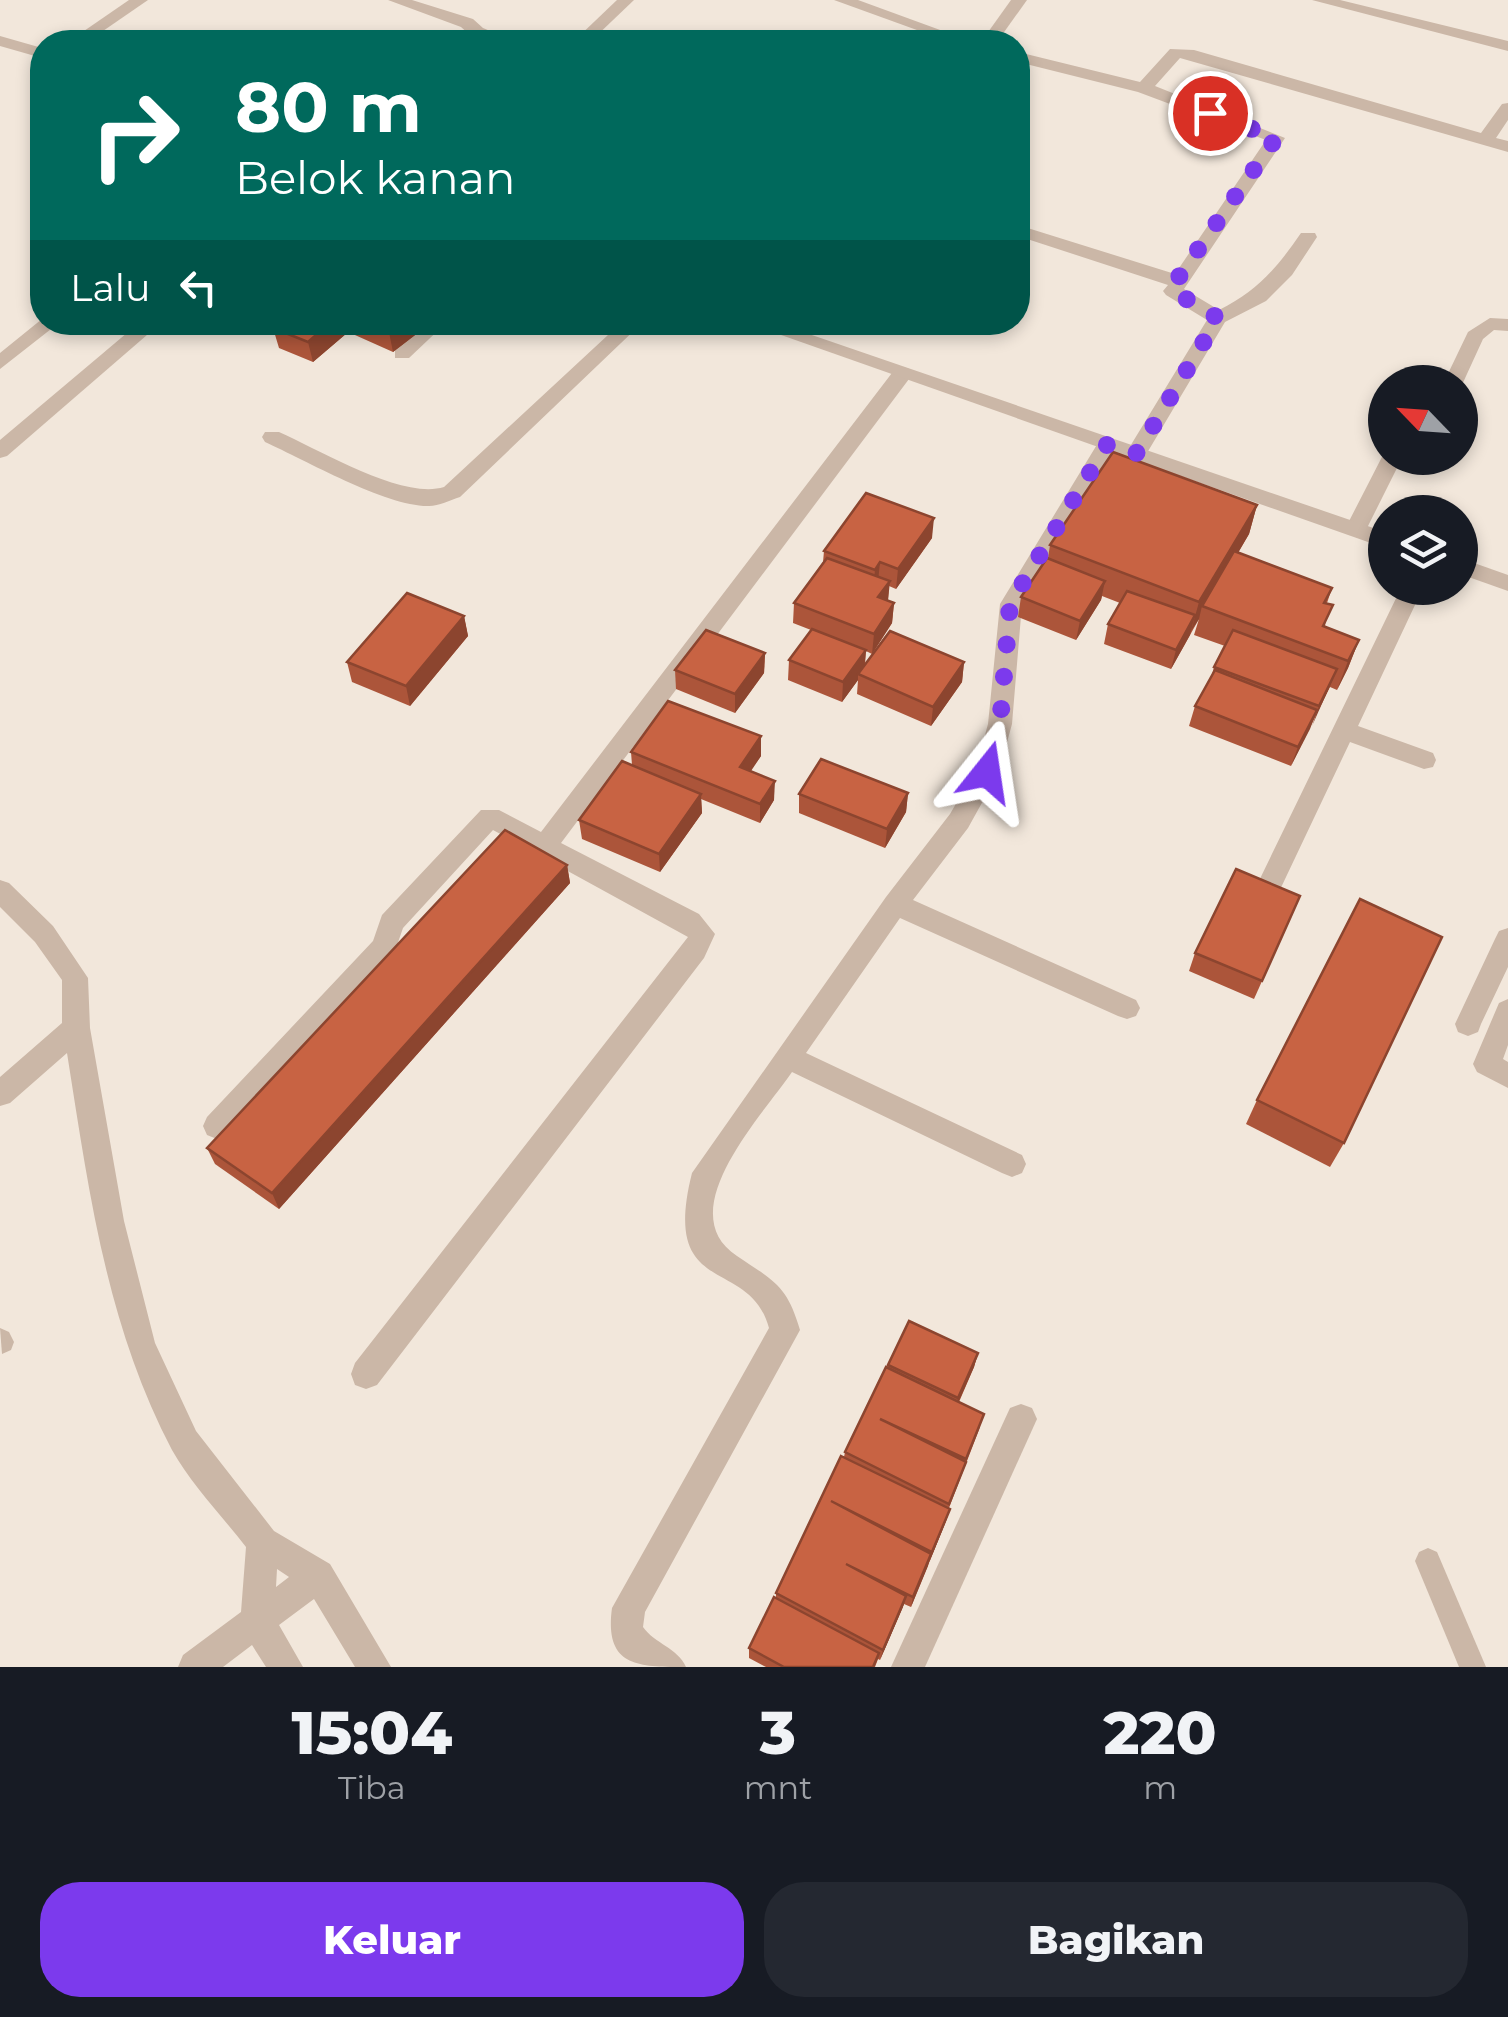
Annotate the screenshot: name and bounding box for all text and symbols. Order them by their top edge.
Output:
text: 80 m [235,64,422,150]
icon: right [70,70,200,200]
pin [1168,71,1253,156]
icon: arrive [1183,86,1238,141]
text: Belok kanan [235,150,516,205]
icon: left [171,260,226,315]
text: Lalu [70,264,151,311]
north arrow [1368,365,1478,475]
map controls [1368,365,1478,605]
button: layers [1368,495,1478,605]
position arrow [935,720,1039,824]
text: 15:04 [291,1696,452,1769]
text: 3 [760,1696,796,1769]
text: 220 [1104,1696,1217,1769]
text: Tiba [338,1768,406,1807]
text: mnt [744,1768,812,1807]
text: m [1143,1768,1177,1807]
button: Keluar [40,1882,744,1997]
button: Bagikan [764,1882,1468,1997]

